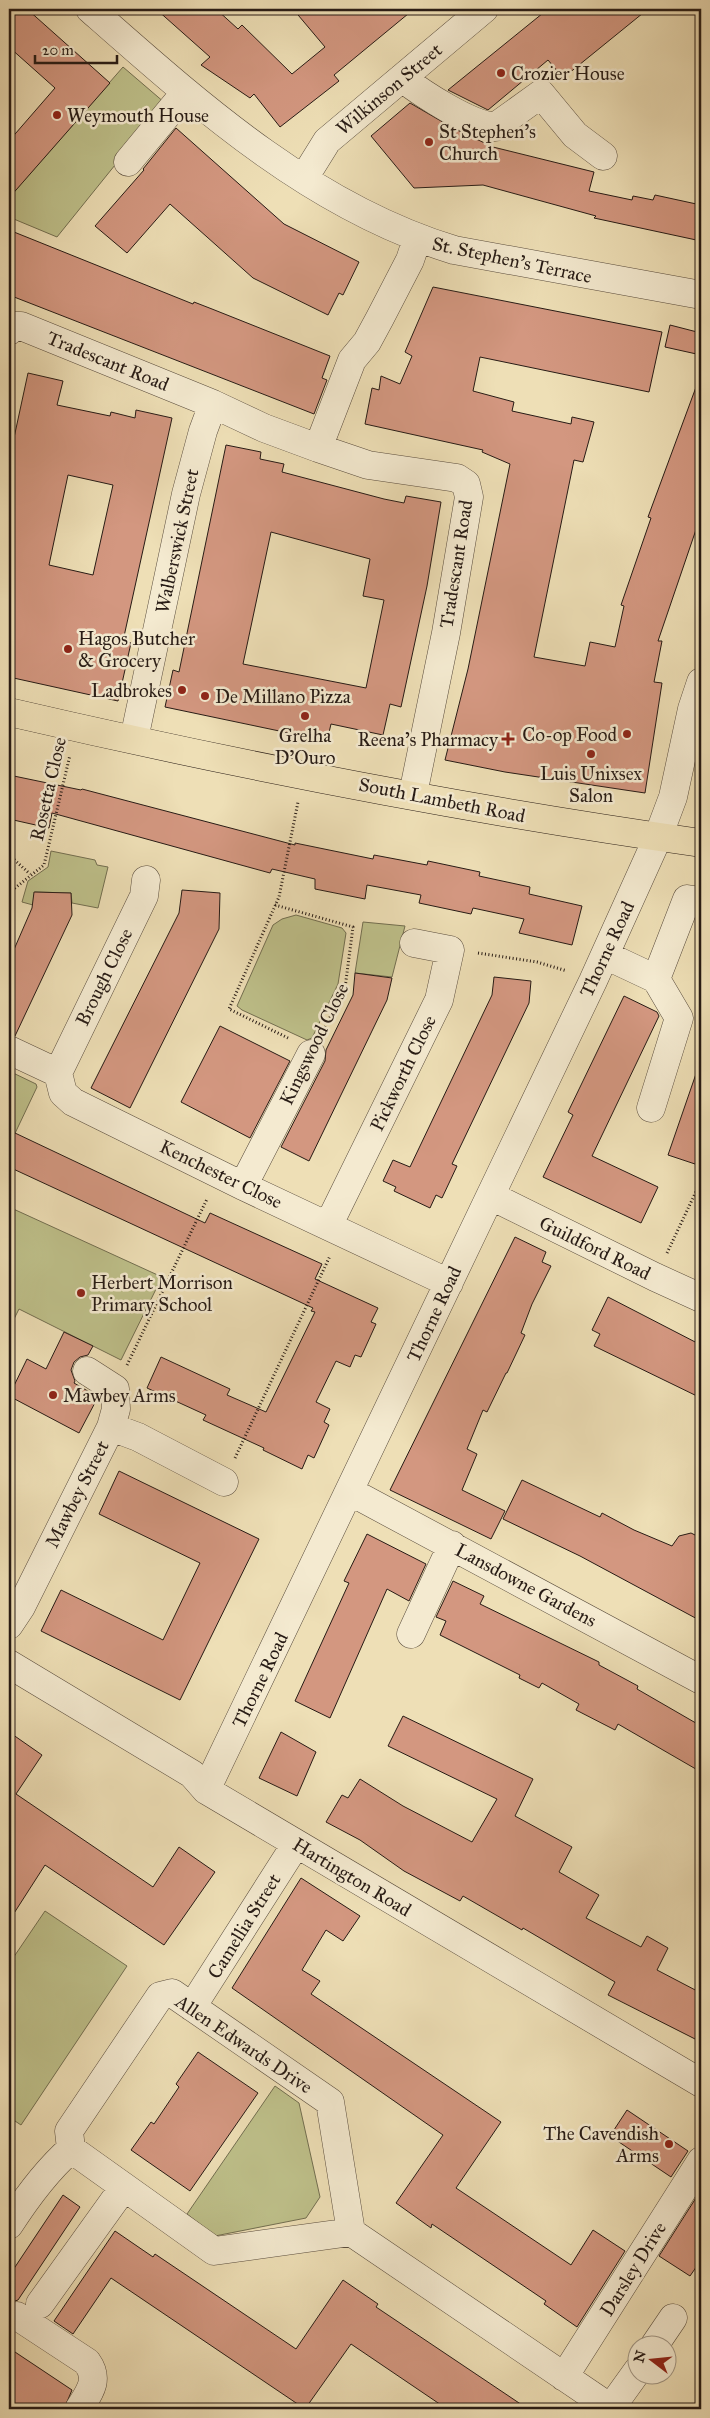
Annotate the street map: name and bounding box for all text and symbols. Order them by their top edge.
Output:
scale bar [35,32,118,64]
street label: Wilkinson Street [331,38,447,140]
text: 20 m [42,41,74,59]
place label: Crozier House [511,62,625,85]
marker: Crozier House [495,67,507,79]
place label: Weymouth House [67,104,209,127]
marker: Weymouth House [51,109,63,121]
place label: St Stephen's Church [439,120,536,165]
marker: St Stephen's Church [423,136,435,148]
street label: St. Stephen's Terrace [430,232,594,288]
street label: Tradescant Road [44,326,173,396]
street label: Walberswick Street [150,466,204,615]
street label: Tradescant Road [435,498,478,630]
place label: Hagos Butcher & Grocery [78,627,196,672]
marker: Hagos Butcher & Grocery [62,643,74,655]
place label: Ladbrokes [91,679,172,702]
marker: Ladbrokes [176,684,188,696]
place label: De Millano Pizza [215,685,352,708]
marker: De Millano Pizza [199,690,211,702]
marker: Grelha D'Ouro [299,710,311,722]
place label: Co-op Food [522,723,617,746]
place label: Grelha D'Ouro [274,724,336,769]
place label: Reena's Pharmacy [358,728,499,751]
marker: Co-op Food [621,728,633,740]
marker: Reena's Pharmacy [502,733,514,745]
street label: Rosetta Close [25,735,71,843]
marker: Luis Unixsex Salon [585,748,597,760]
place label: Luis Unixsex Salon [540,762,643,807]
street label: South Lambeth Road [357,773,528,828]
street label: Thorne Road [575,897,639,1001]
street label: Brough Close [71,924,138,1030]
street label: Kingswood Close [275,979,354,1109]
street label: Pickworth Close [365,1011,441,1135]
street label: Kenchester Close [156,1134,286,1214]
street label: Guildford Road [536,1211,655,1285]
street label: Thorne Road [402,1262,466,1366]
place label: Herbert Morrison Primary School [91,1271,233,1316]
marker: Herbert Morrison Primary School [75,1287,87,1299]
place label: Mawbey Arms [63,1384,176,1407]
marker: Mawbey Arms [47,1389,59,1401]
street label: Mawbey Street [40,1436,114,1551]
street label: Lansdowne Gardens [451,1538,601,1632]
street label: Thorne Road [227,1628,293,1731]
street label: Hartington Road [288,1833,416,1922]
street label: Camellia Street [203,1869,286,1983]
street label: Allen Edwards Drive [170,1989,317,2098]
place label: The Cavendish Arms [543,2122,659,2167]
marker: The Cavendish Arms [663,2138,675,2150]
street label: Darsley Drive [595,2218,671,2320]
north arrow [628,2336,678,2386]
text: N [630,2348,650,2365]

